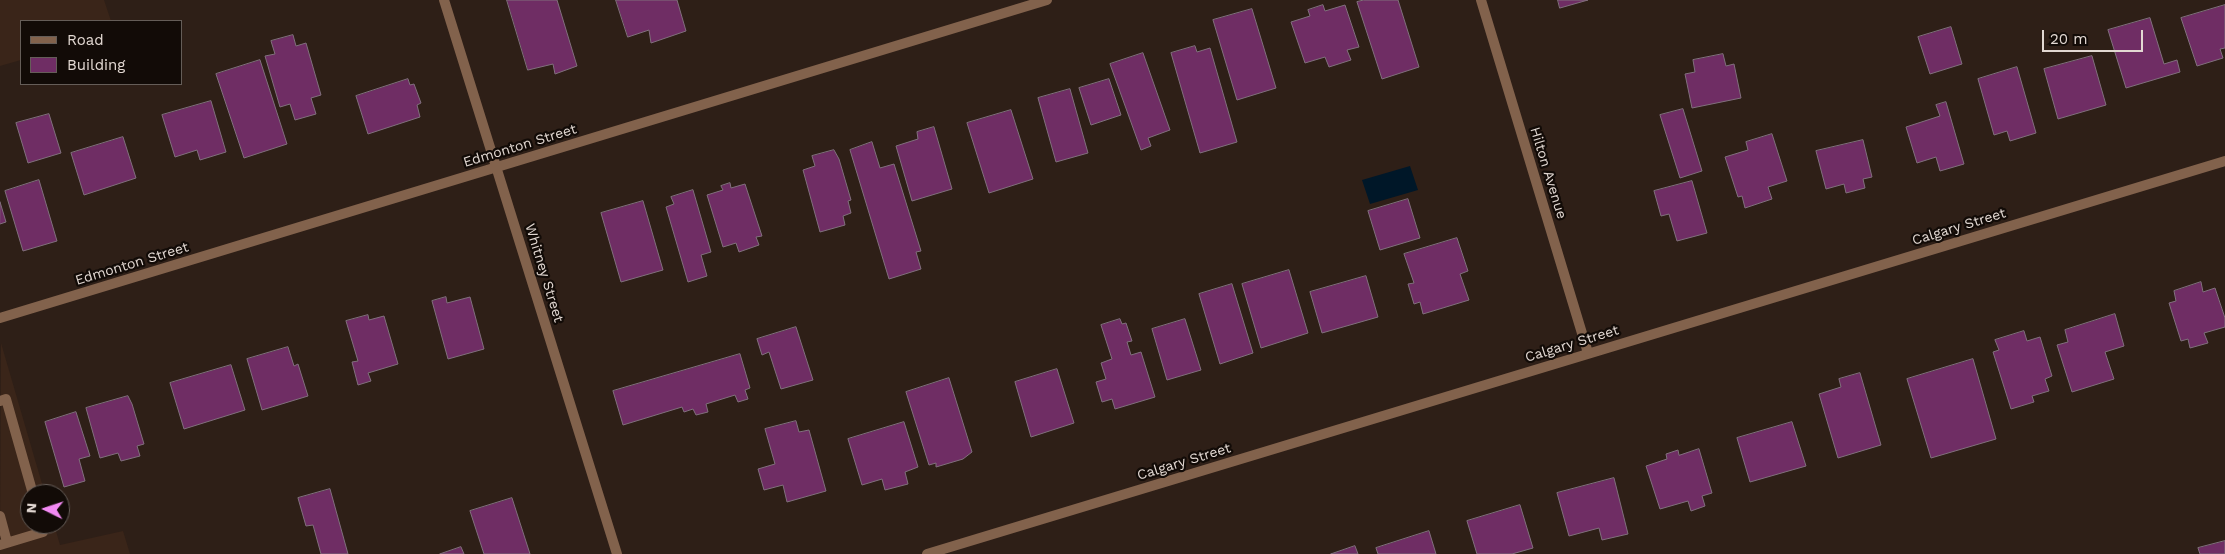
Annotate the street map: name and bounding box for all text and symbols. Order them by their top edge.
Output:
legend [20,20,182,85]
scale bar [2045,20,2146,52]
text: 20 m [2050,30,2088,48]
text: Road [67,31,104,49]
text: Building [67,56,125,74]
street label: Edmonton Street [461,121,579,171]
street label: Hilton Avenue [1526,125,1570,221]
street label: Calgary Street [1910,205,2008,249]
street label: Whitney Street [521,222,567,324]
street label: Edmonton Street [73,239,191,289]
street label: Calgary Street [1523,322,1621,366]
street label: Calgary Street [1135,440,1233,484]
north arrow [20,484,70,534]
text: N [23,502,39,514]

